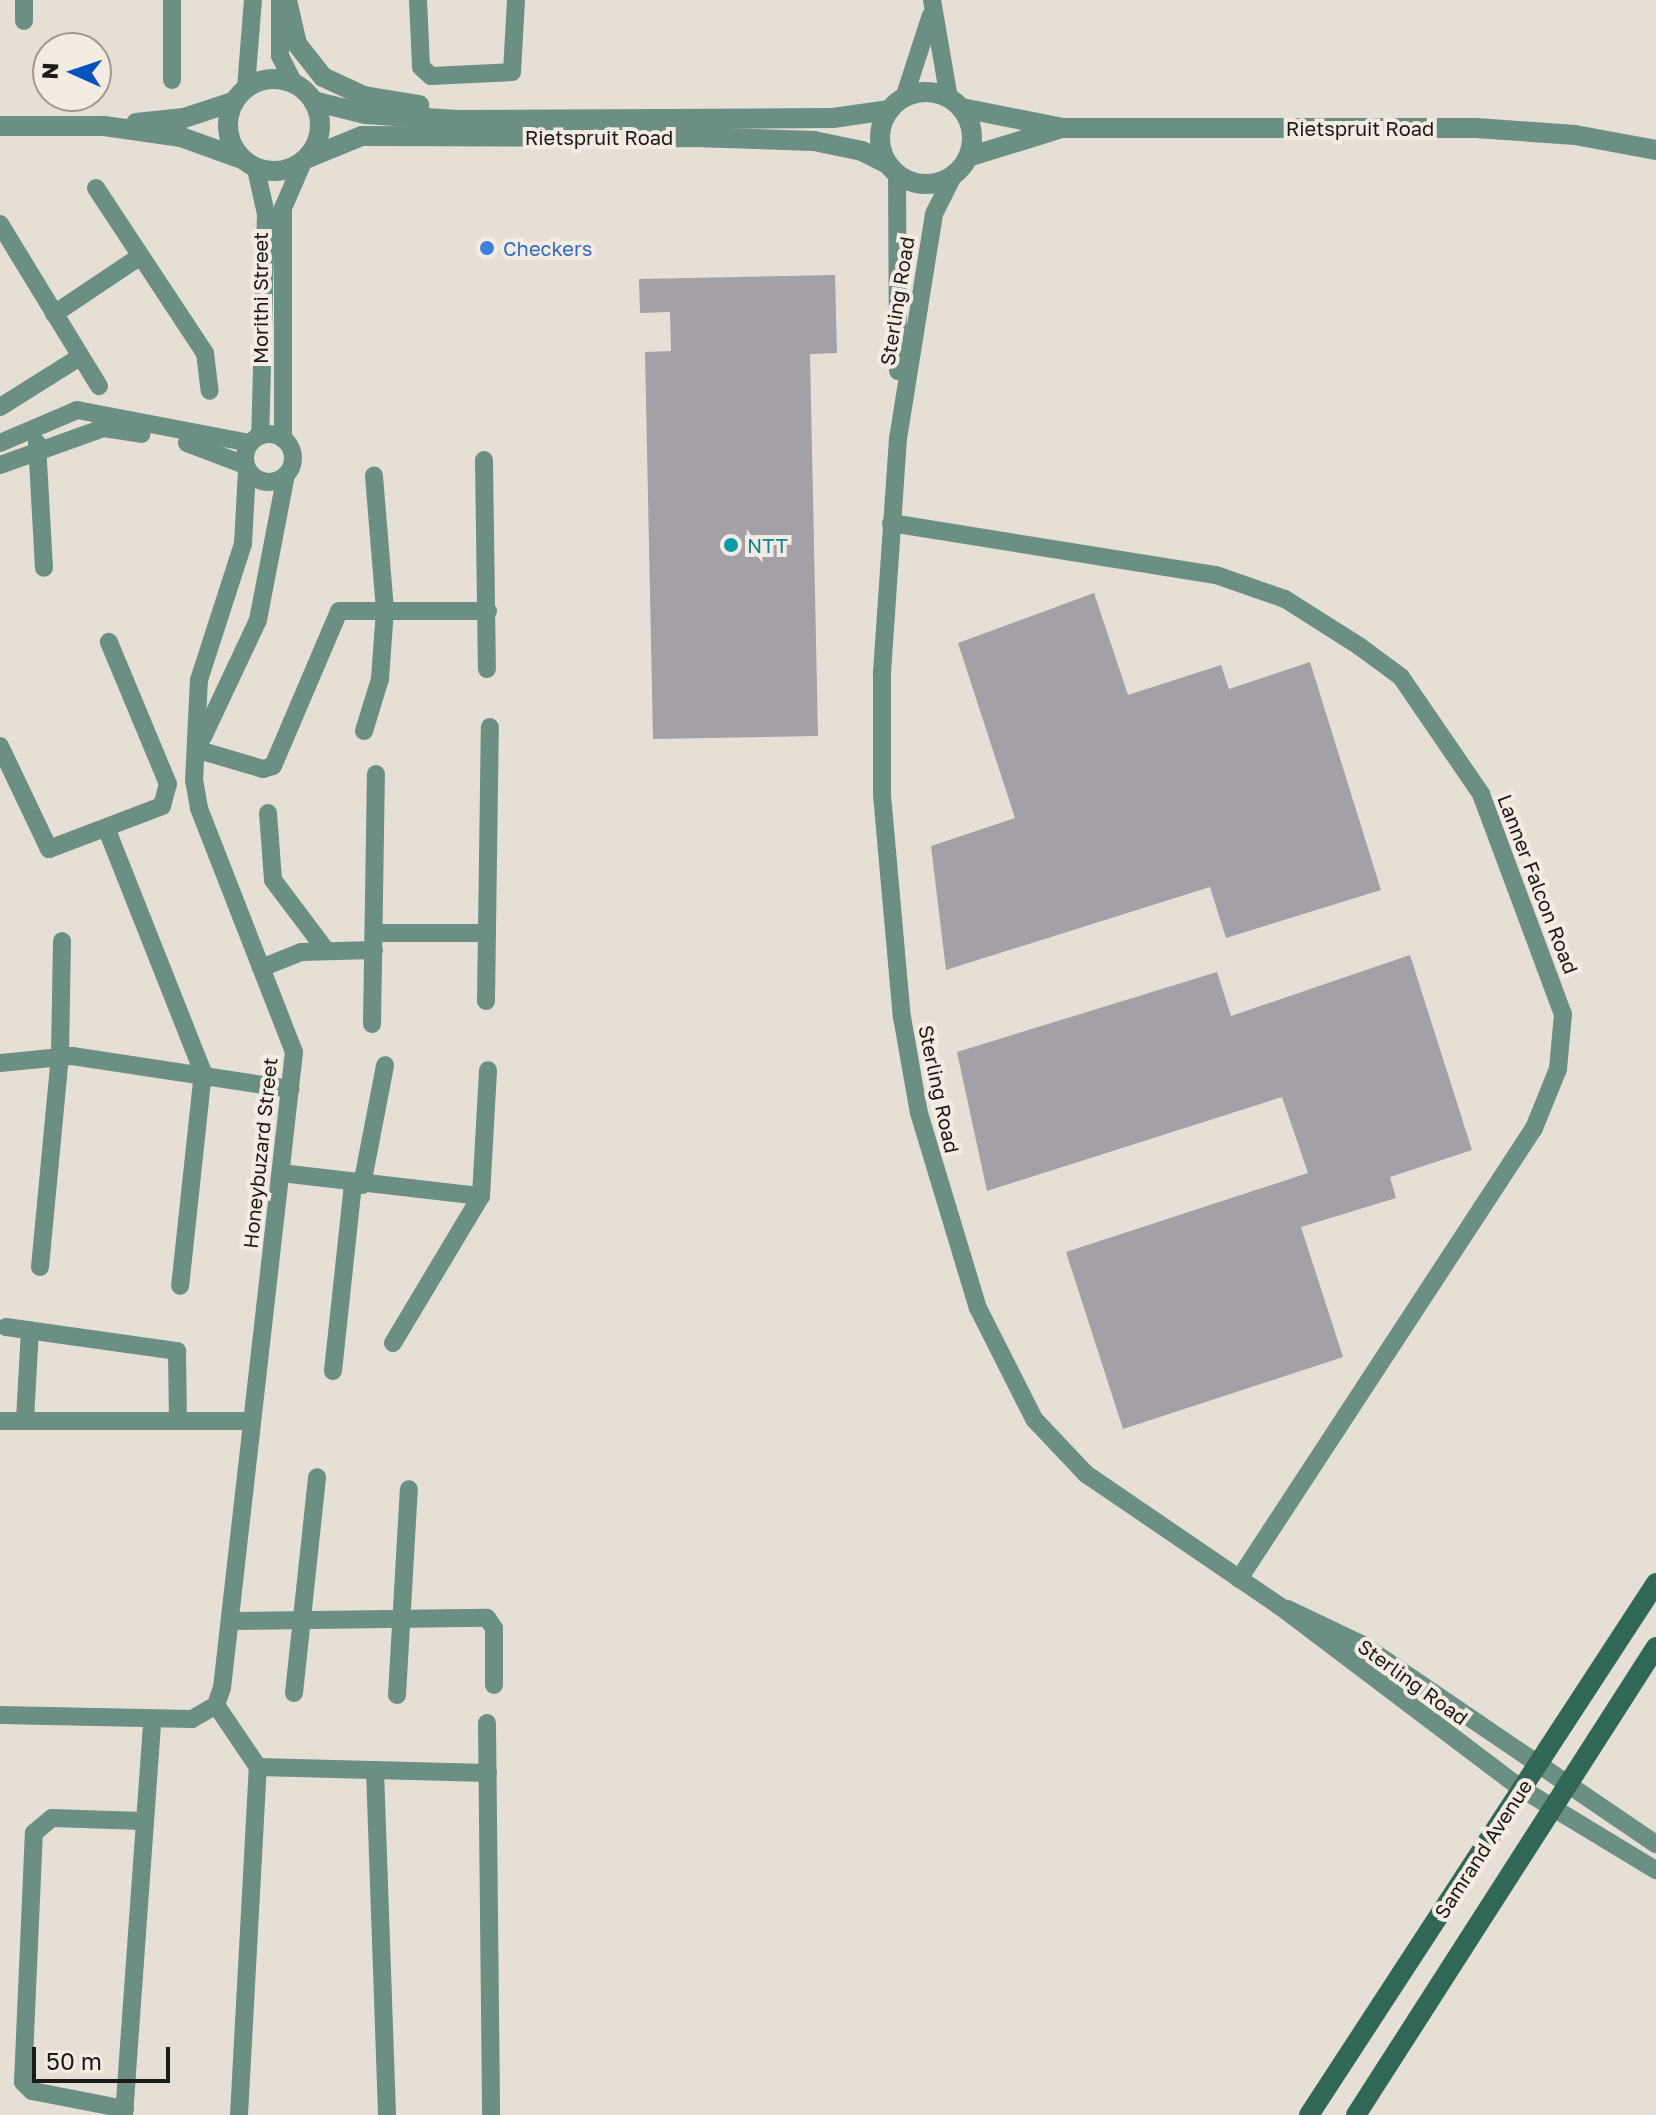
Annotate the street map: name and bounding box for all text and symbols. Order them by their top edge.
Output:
north arrow [32,32,112,112]
text: N [36,62,63,80]
street label: Rietspruit Road [1286,116,1434,140]
street label: Rietspruit Road [525,125,673,149]
street label: Morithi Street [248,232,272,364]
street label: Sterling Road [875,235,919,367]
place label: Checkers [503,236,592,260]
marker: Checkers [478,239,496,257]
place label: NTT [747,533,788,557]
marker: NTT [722,536,740,554]
street label: Lanner Falcon Road [1493,791,1583,977]
street label: Sterling Road [914,1023,964,1155]
street label: Honeybuzard Street [238,1056,282,1250]
street label: Sterling Road [1353,1634,1473,1730]
street label: Samrand Avenue [1429,1775,1537,1923]
scale bar [36,2031,174,2081]
text: 50 m [46,2046,102,2075]

